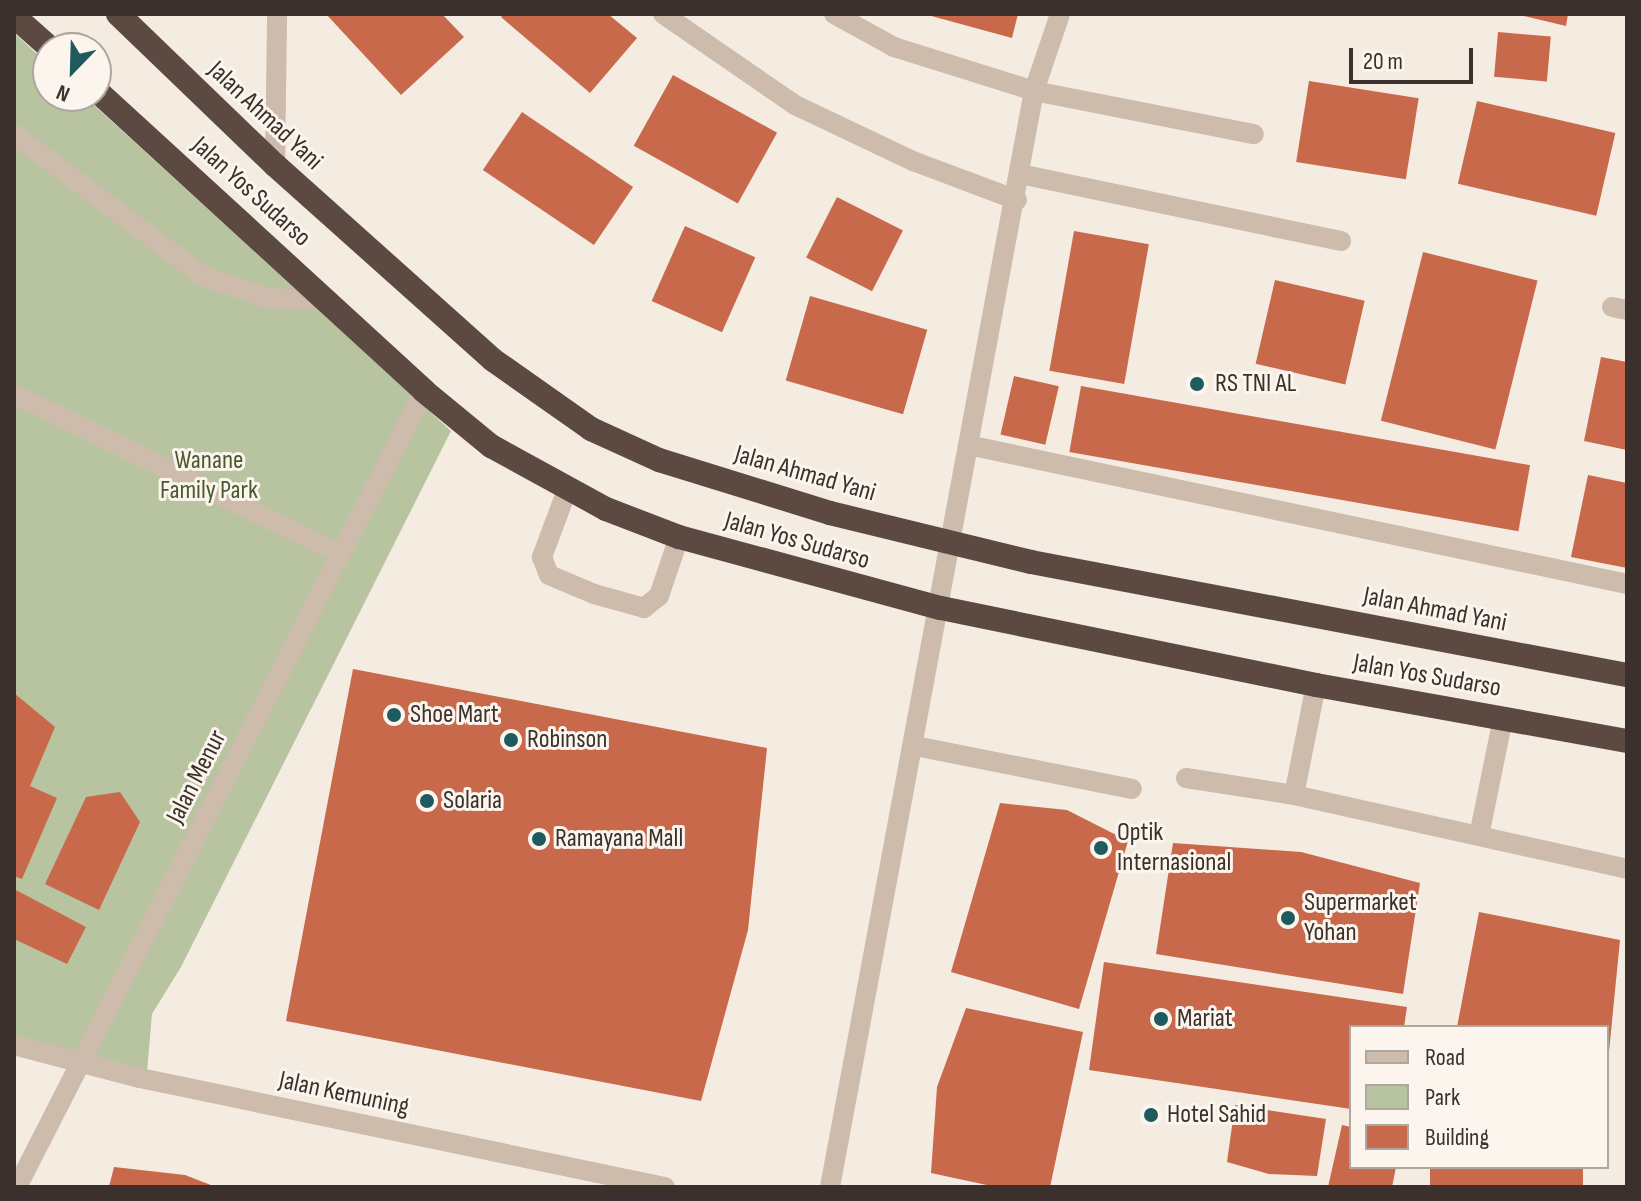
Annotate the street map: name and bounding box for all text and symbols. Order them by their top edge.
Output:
north arrow [32,32,112,112]
scale bar [1353,32,1477,82]
text: 20 m [1363,47,1403,76]
street label: Jalan Ahmad Yani [201,55,329,177]
text: N [53,78,74,107]
street label: Jalan Yos Sudarso [185,130,317,254]
place label: RS TNI AL [1215,368,1296,400]
marker: RS TNI AL [1186,373,1208,395]
street label: Jalan Ahmad Yani [731,439,879,509]
park label: Wanane Family Park [160,445,258,506]
street label: Jalan Yos Sudarso [721,505,873,577]
street label: Jalan Ahmad Yani [1361,581,1509,639]
street label: Jalan Yos Sudarso [1351,648,1503,704]
place label: Shoe Mart [410,699,499,731]
marker: Shoe Mart [385,706,403,724]
place label: Robinson [527,724,607,756]
street label: Jalan Menur [160,725,234,829]
marker: Robinson [502,731,520,749]
place label: Solaria [443,785,502,817]
marker: Solaria [418,792,436,810]
place label: Optik Internasional [1117,817,1231,878]
place label: Ramayana Mall [555,823,683,855]
marker: Ramayana Mall [530,830,548,848]
marker: Optik Internasional [1092,839,1110,857]
place label: Supermarket Yohan [1304,887,1417,948]
marker: Supermarket Yohan [1279,909,1297,927]
place label: Mariat [1177,1003,1233,1035]
marker: Mariat [1152,1010,1170,1028]
legend [1349,1025,1609,1169]
text: Road [1425,1043,1465,1072]
street label: Jalan Kemuning [276,1065,412,1123]
text: Park [1425,1083,1460,1112]
place label: Hotel Sahid [1167,1099,1266,1131]
marker: Hotel Sahid [1142,1106,1160,1124]
text: Building [1425,1123,1489,1152]

